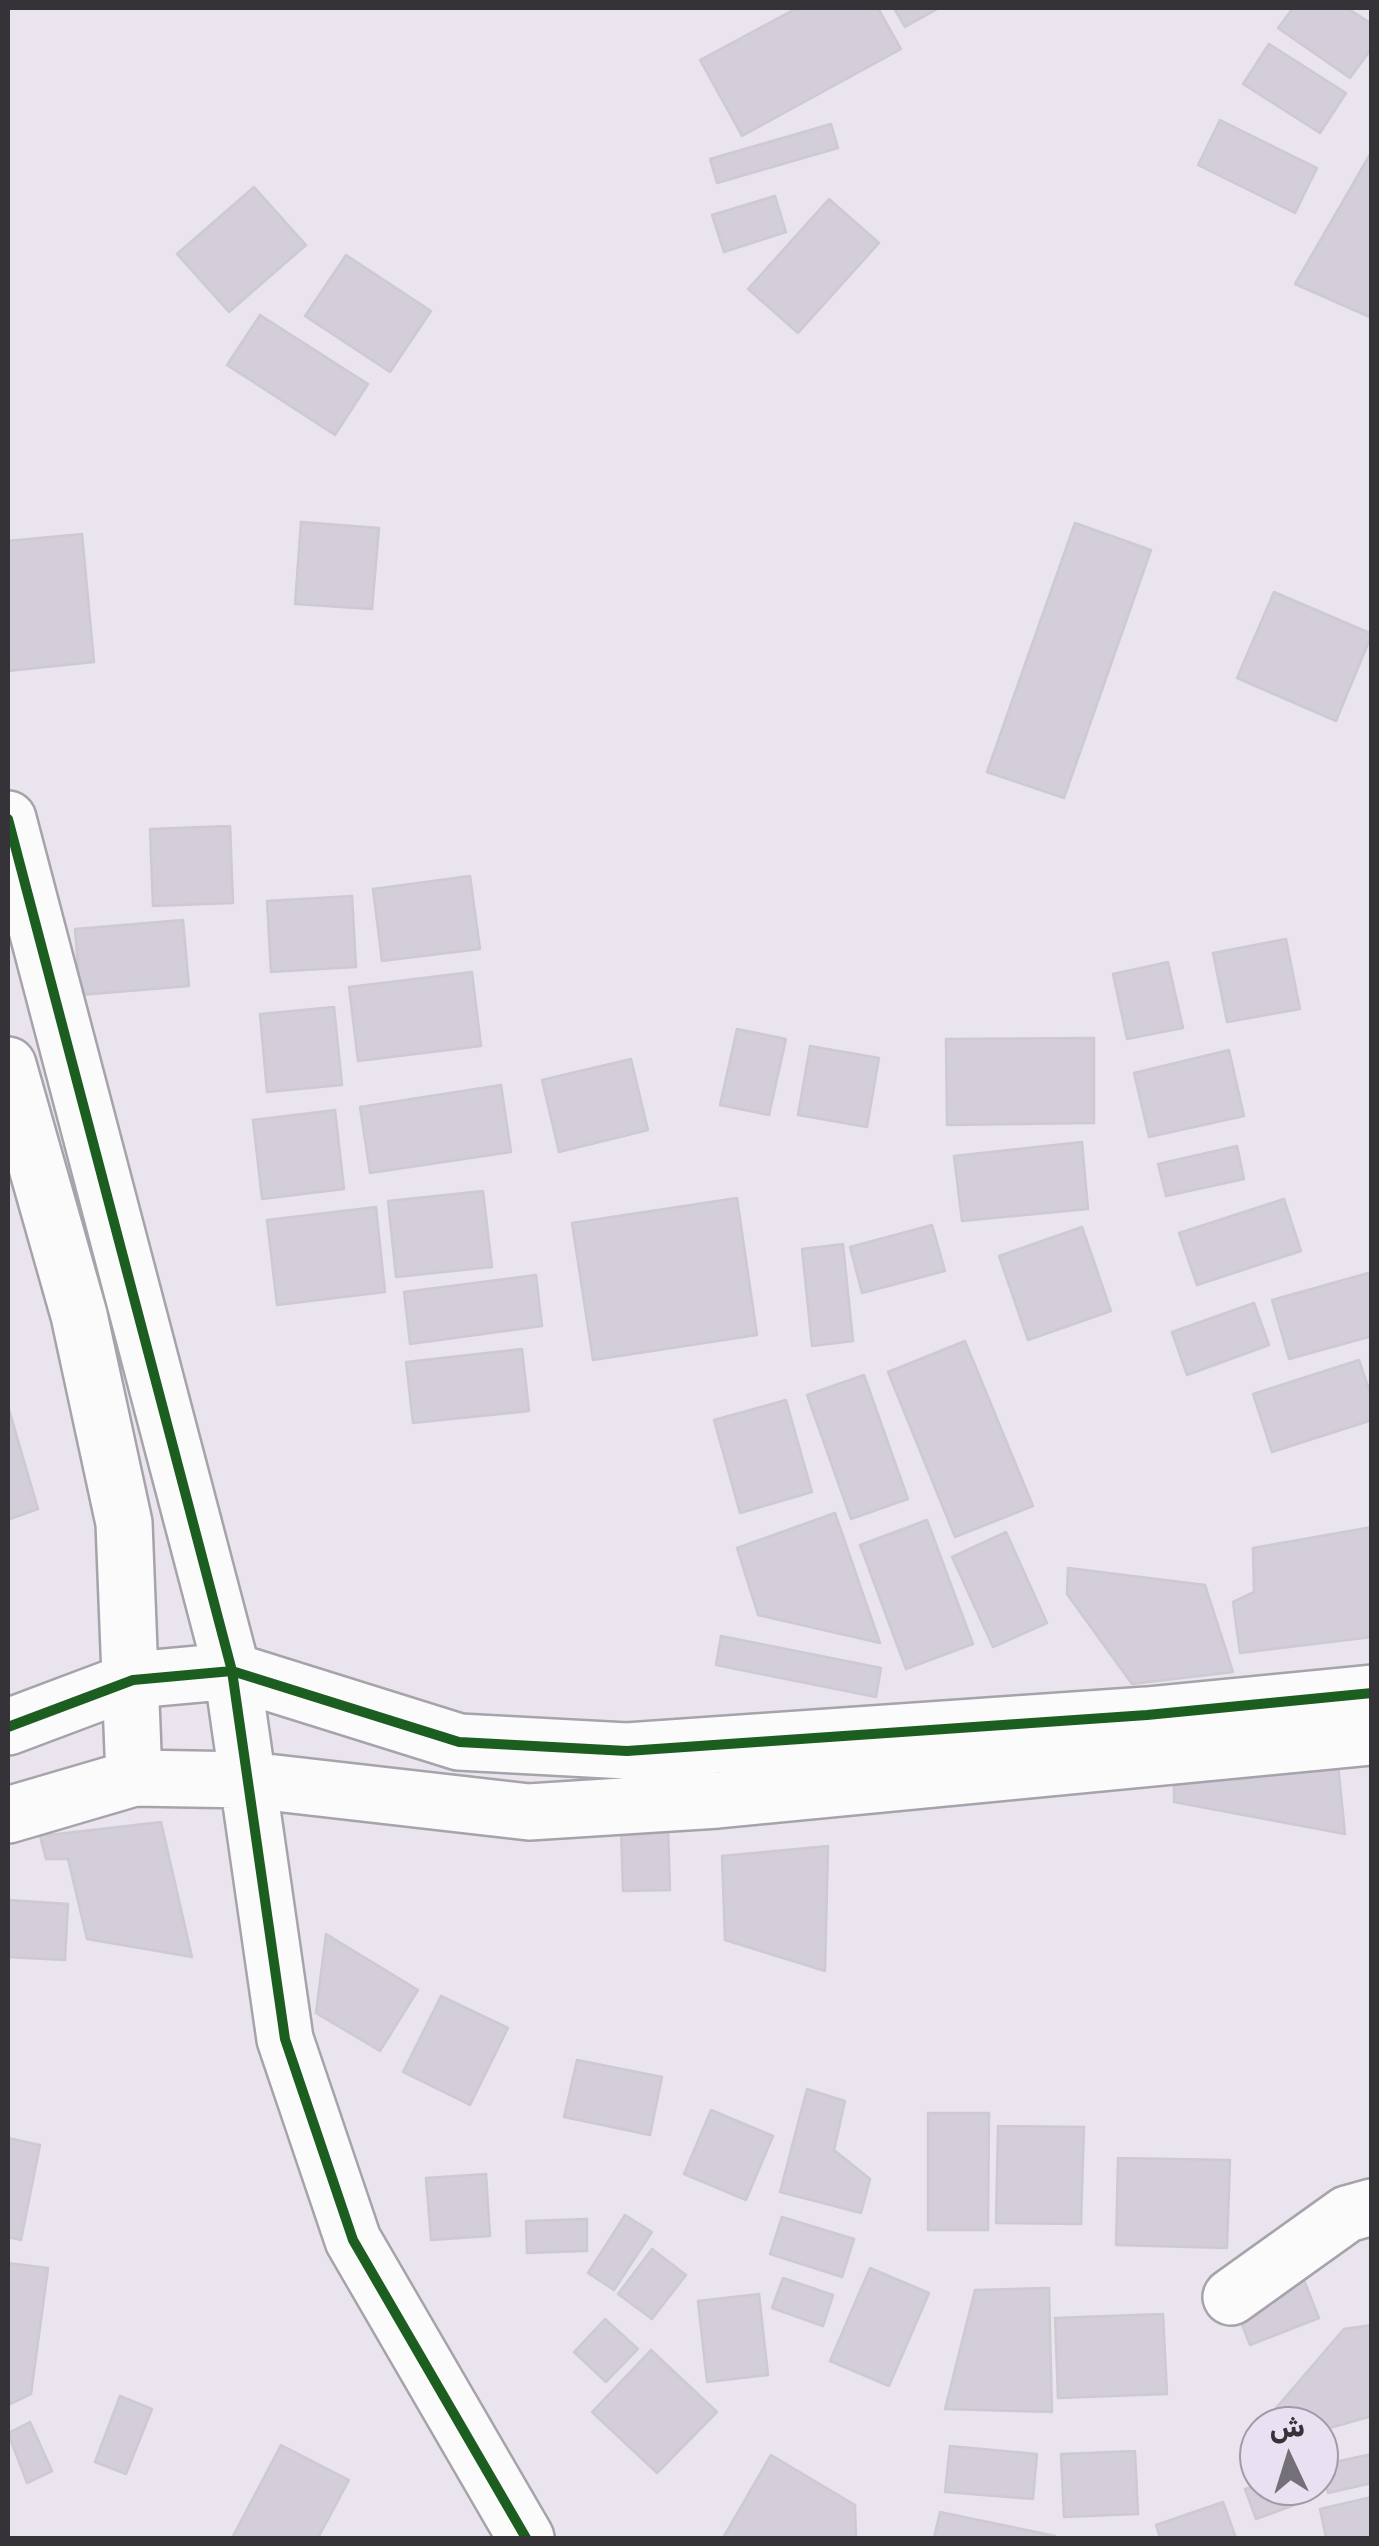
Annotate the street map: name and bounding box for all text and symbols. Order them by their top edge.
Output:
north arrow [1239,2406,1339,2506]
text: ش [1268,2410,1306,2445]

